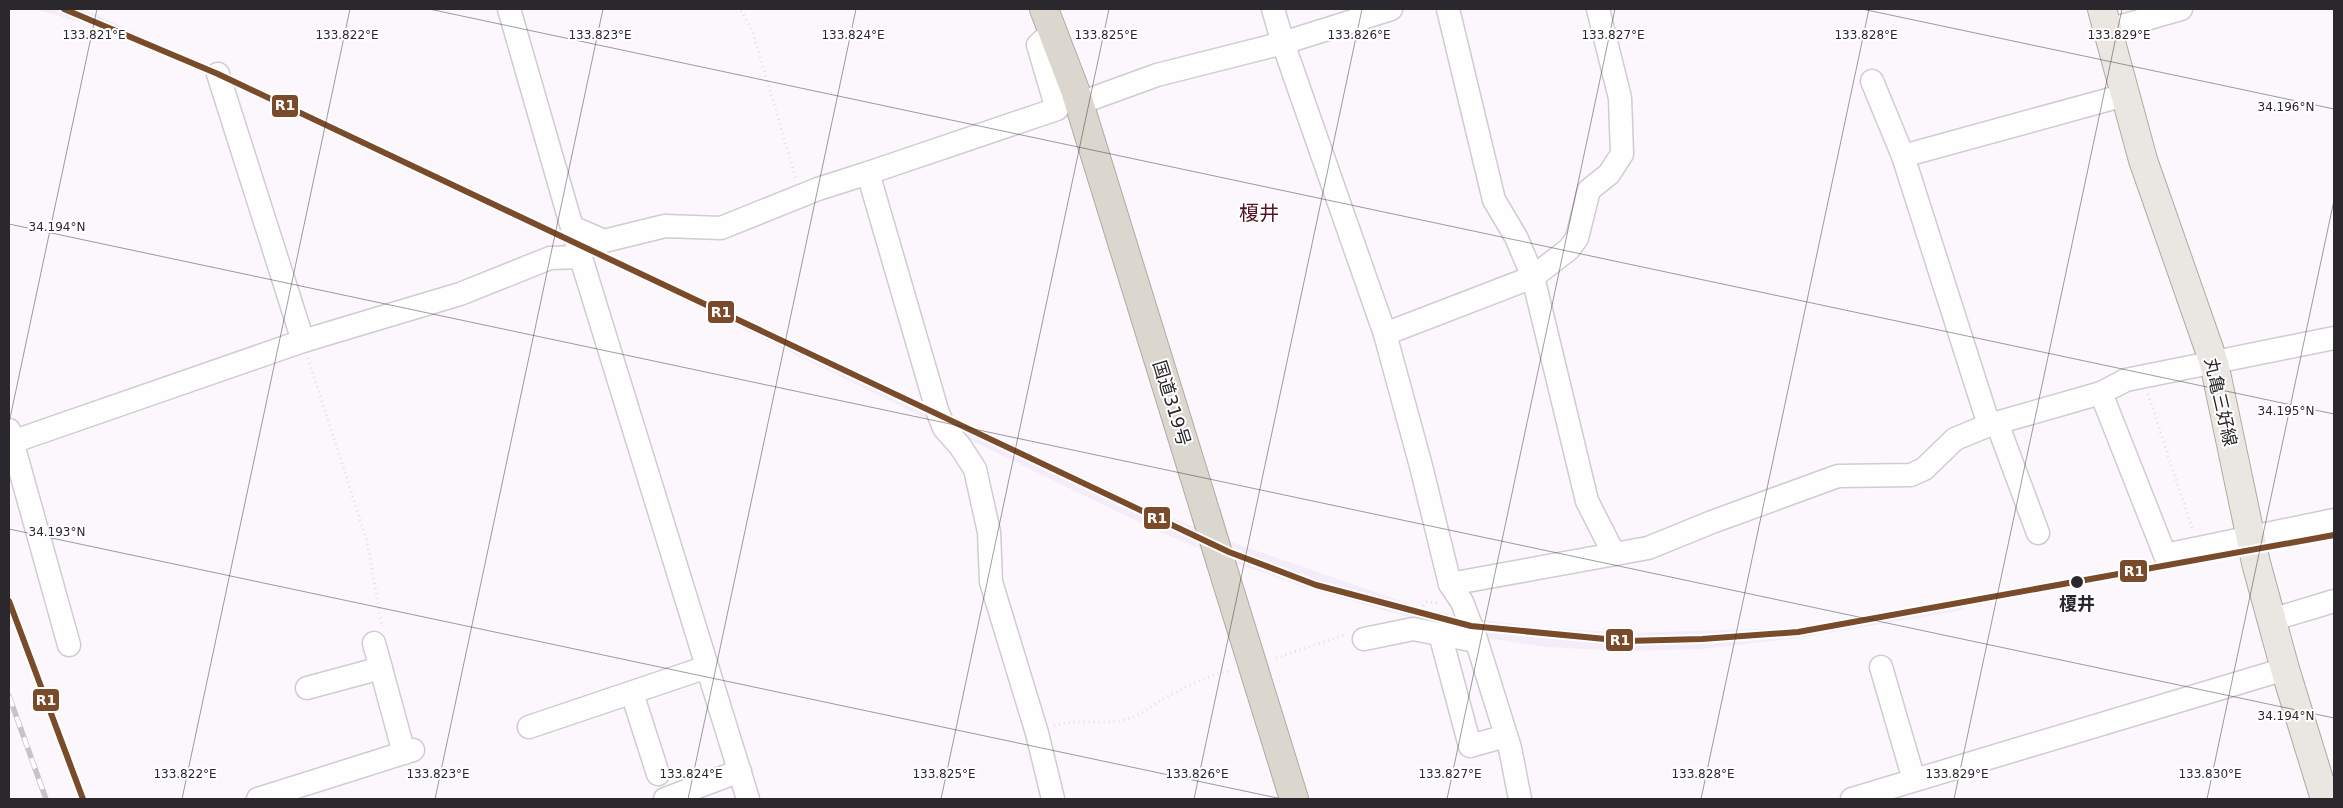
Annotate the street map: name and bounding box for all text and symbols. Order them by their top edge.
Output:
text: 133.821°E [62,28,126,42]
text: 133.822°E [315,28,379,42]
text: 133.823°E [568,28,632,42]
text: 133.824°E [821,28,885,42]
text: 133.825°E [1074,28,1138,42]
text: 133.826°E [1327,28,1391,42]
text: 133.827°E [1581,28,1645,42]
text: 133.828°E [1834,28,1898,42]
text: 133.829°E [2087,28,2151,42]
line badge: R1 [271,94,299,118]
text: R1 [275,97,295,113]
text: 34.196°N [2258,100,2314,114]
district label: 榎井 [1239,201,1279,225]
text: 34.194°N [29,220,85,234]
line badge: R1 [707,300,735,324]
text: R1 [711,304,731,320]
street label: 丸亀三好線 [2201,356,2241,448]
street label: 国道319号 [1149,358,1195,448]
text: 34.195°N [2258,404,2314,418]
line badge: R1 [1143,506,1171,530]
text: R1 [1147,510,1167,526]
text: 34.193°N [29,525,85,539]
line badge: R1 [2119,559,2148,583]
text: R1 [2124,563,2144,579]
marker: 榎井 [2069,574,2085,590]
place label: 榎井 [2059,593,2095,614]
line badge: R1 [1605,628,1634,652]
text: R1 [1610,632,1630,648]
line badge: R1 [32,688,60,712]
text: R1 [36,692,56,708]
text: 34.194°N [2258,709,2314,723]
text: 133.822°E [153,767,217,781]
text: 133.823°E [406,767,470,781]
text: 133.824°E [659,767,723,781]
text: 133.825°E [912,767,976,781]
text: 133.826°E [1165,767,1229,781]
text: 133.827°E [1418,767,1482,781]
text: 133.828°E [1671,767,1735,781]
text: 133.829°E [1925,767,1989,781]
text: 133.830°E [2178,767,2242,781]

